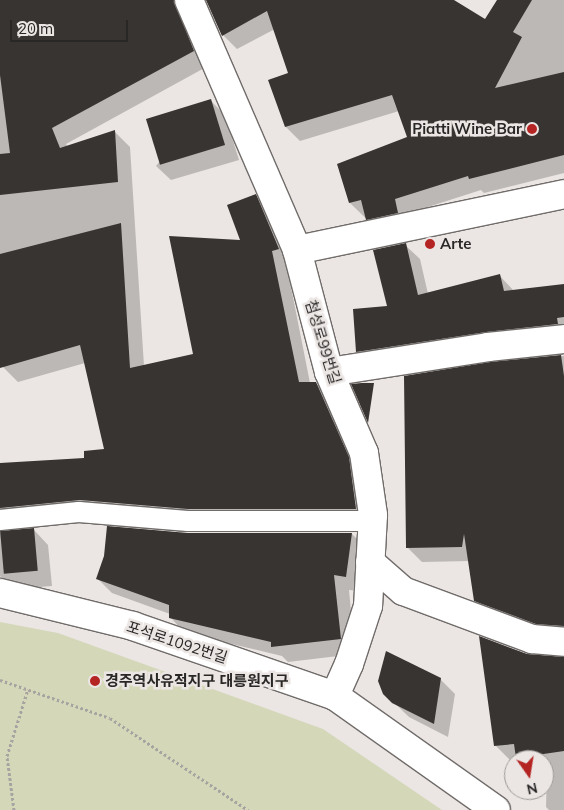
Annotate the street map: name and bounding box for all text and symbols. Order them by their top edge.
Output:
scale bar [12,10,130,42]
text: 20 m [18,19,53,38]
place label: Piatti Wine Bar [412,120,522,138]
marker: Piatti Wine Bar [526,123,538,135]
place label: Arte [440,235,471,253]
marker: Arte [424,238,436,250]
street label: 첨성로99번길 [302,298,344,386]
street label: 포석로1092번길 [124,617,230,667]
place label: 경주역사유적지구 대릉원지구 [105,672,289,690]
marker: 경주역사유적지구 대릉원지구 [89,675,101,687]
north arrow [504,750,554,800]
text: N [525,779,539,799]

